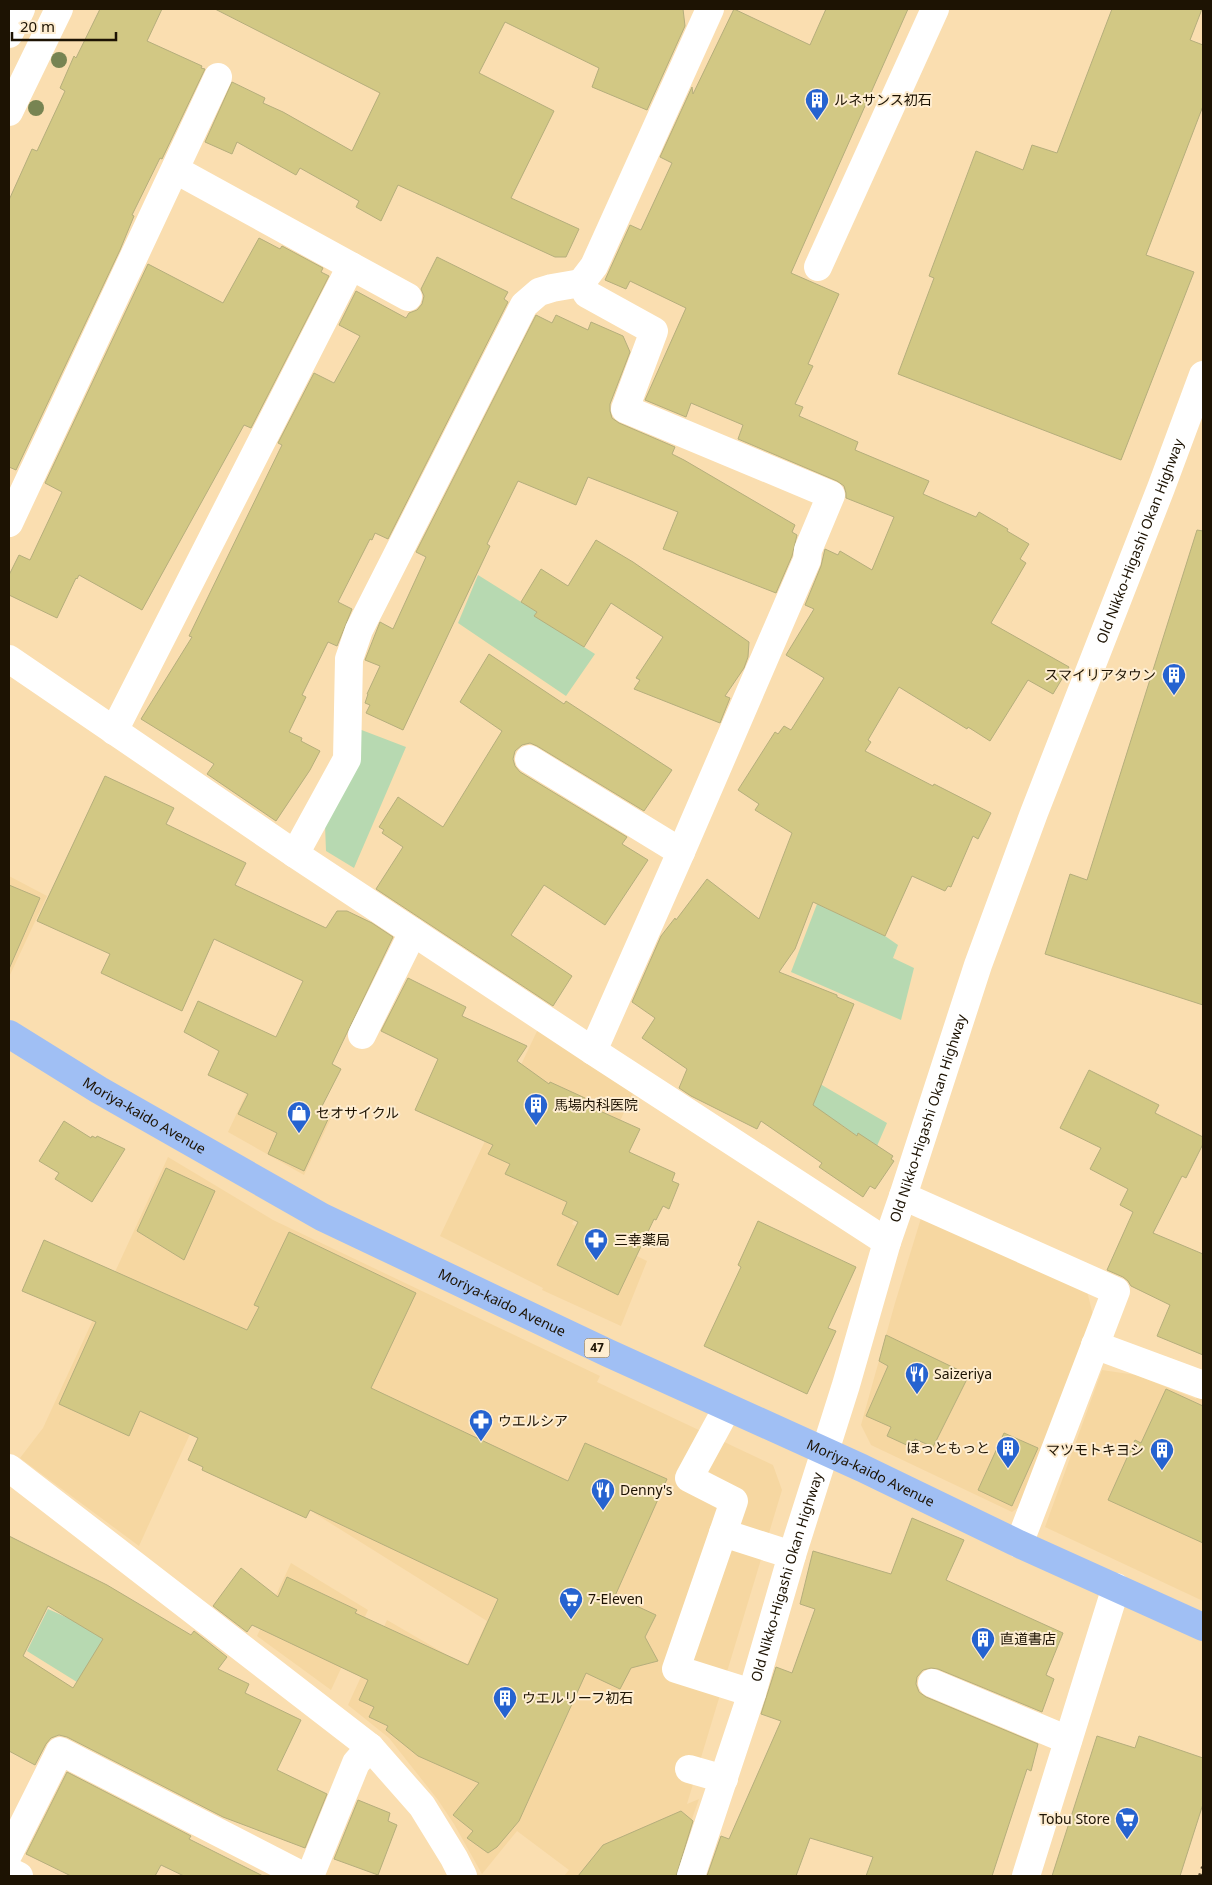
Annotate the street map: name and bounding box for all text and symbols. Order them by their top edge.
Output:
scale bar [12,10,116,42]
text: 20 m [20,16,55,36]
building icon: ルネサンス初石 [804,87,830,121]
place label: ルネサンス初石 [834,90,932,109]
street label: Old Nikko-Higashi Okan Highway [1091,435,1188,646]
building icon: スマイリアタウン [1161,662,1187,696]
place label: スマイリアタウン [1044,665,1156,684]
street label: Old Nikko-Higashi Okan Highway [885,1011,971,1225]
street label: Moriya-kaido Avenue [79,1072,210,1158]
building icon: 馬場内科医院 [523,1092,549,1126]
place label: 馬場内科医院 [554,1095,638,1114]
shop icon: セオサイクル [286,1100,312,1134]
place label: セオサイクル [316,1103,399,1122]
pharmacy icon: 三幸薬局 [583,1227,609,1261]
place label: 三幸薬局 [614,1230,670,1249]
street label: Moriya-kaido Avenue [435,1264,569,1341]
road number: 47 [584,1339,610,1358]
restaurant icon: Saizeriya [904,1361,930,1395]
place label: Saizeriya [934,1364,992,1383]
pharmacy icon: ウエルシア [468,1408,494,1442]
place label: ウエルシア [498,1411,568,1430]
street label: Moriya-kaido Avenue [804,1434,938,1511]
building icon: ほっともっと [995,1435,1021,1469]
building icon: マツモトキヨシ [1149,1437,1175,1471]
place label: ほっともっと [906,1438,990,1457]
place label: マツモトキヨシ [1046,1440,1144,1459]
street label: Old Nikko-Higashi Okan Highway [746,1469,827,1684]
restaurant icon: Denny's [590,1477,616,1511]
place label: Denny's [620,1480,673,1499]
supermarket icon: 7-Eleven [558,1586,584,1620]
place label: 7-Eleven [588,1589,643,1608]
building icon: 直道書店 [970,1626,996,1660]
place label: 直道書店 [1000,1629,1056,1648]
building icon: ウエルリーフ初石 [492,1685,518,1719]
place label: ウエルリーフ初石 [522,1688,633,1707]
supermarket icon: Tobu Store [1114,1806,1140,1840]
place label: Tobu Store [1039,1809,1110,1828]

